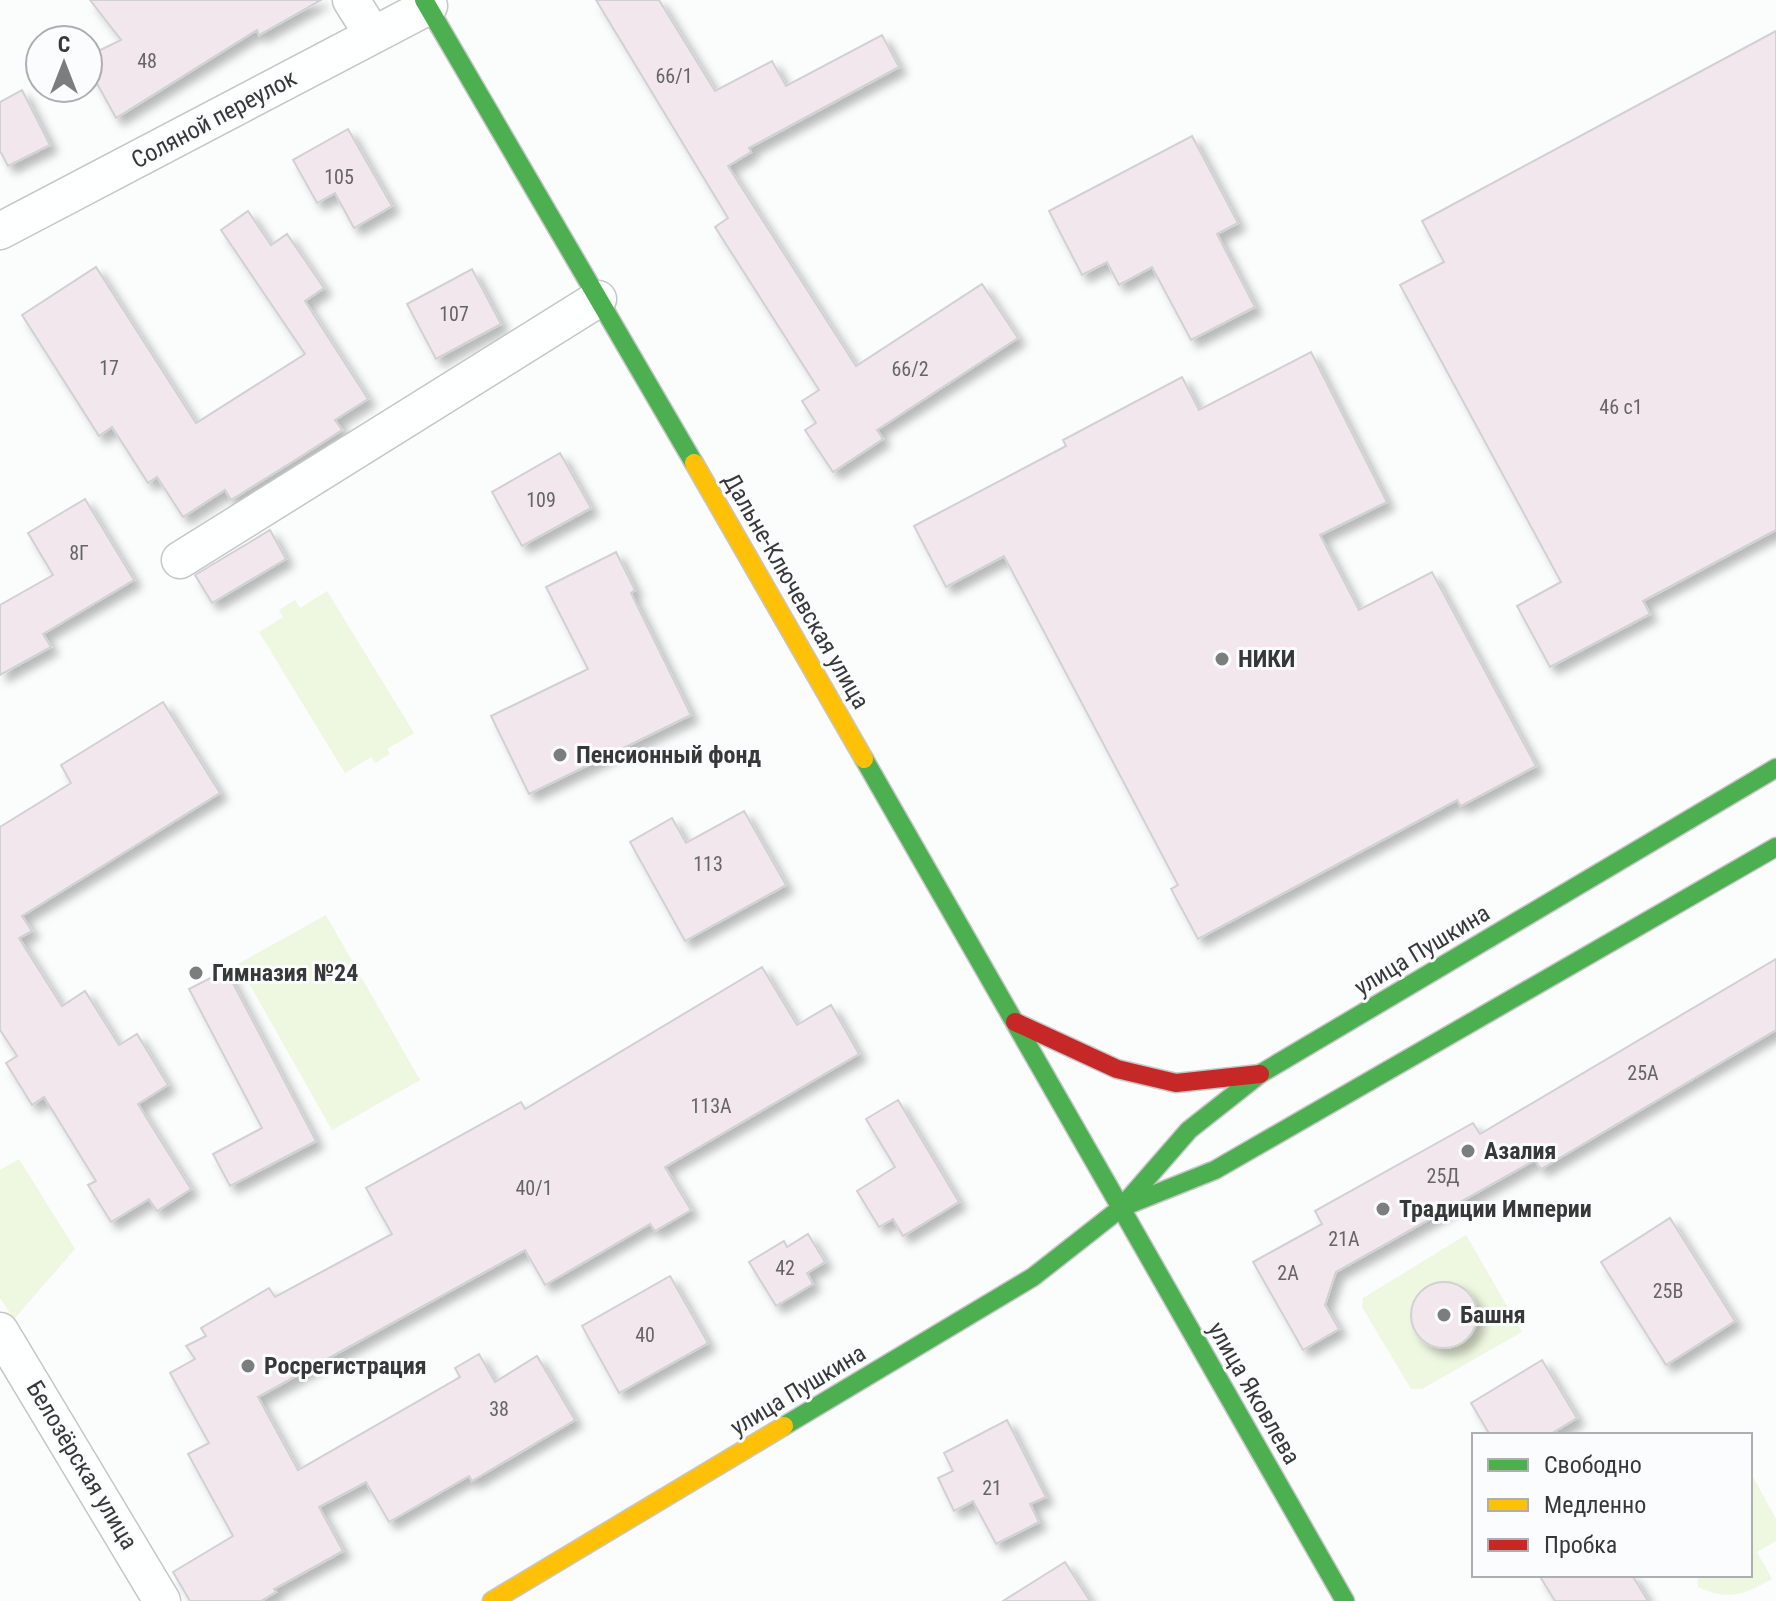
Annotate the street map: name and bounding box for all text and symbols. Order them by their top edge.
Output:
north arrow [24,24,104,104]
text: С [58,32,70,57]
house number: 48 [137,49,157,73]
street label: Соляной переулок [127,63,302,174]
house number: 66/1 [655,64,693,88]
house number: 105 [324,165,354,189]
house number: 107 [439,302,469,326]
house number: 17 [99,356,119,380]
house number: 66/2 [891,357,929,381]
house number: 46 с1 [1599,395,1643,419]
street label: Дальне-Ключевская улица [717,468,875,714]
house number: 109 [526,488,556,512]
house number: 8Г [69,541,89,565]
place label: НИКИ [1238,645,1295,673]
marker: НИКИ [1213,650,1231,668]
place label: Пенсионный фонд [576,741,761,769]
marker: Пенсионный фонд [551,746,569,764]
house number: 113 [693,852,723,876]
street label: улица Пушкина [1349,899,1495,1001]
place label: Гимназия №24 [212,959,358,987]
marker: Гимназия №24 [187,964,205,982]
house number: 25А [1627,1061,1659,1085]
house number: 113А [690,1094,732,1118]
place label: Азалия [1484,1137,1556,1165]
marker: Азалия [1459,1142,1477,1160]
house number: 25Д [1427,1164,1459,1188]
house number: 40/1 [515,1176,553,1200]
place label: Традиции Империи [1399,1195,1592,1223]
marker: Традиции Империи [1374,1200,1392,1218]
house number: 21А [1328,1227,1360,1251]
house number: 42 [775,1256,795,1280]
house number: 2А [1277,1261,1299,1285]
house number: 25В [1653,1279,1683,1303]
place label: Башня [1460,1301,1526,1329]
marker: Башня [1435,1306,1453,1324]
street label: улица Яковлева [1202,1317,1306,1469]
house number: 40 [635,1323,655,1347]
street label: улица Пушкина [725,1339,871,1441]
place label: Росрегистрация [264,1352,427,1380]
marker: Росрегистрация [239,1357,257,1375]
street label: Белозёрская улица [21,1376,143,1554]
house number: 38 [489,1397,509,1421]
legend [1472,1433,1752,1577]
text: Свободно [1544,1451,1642,1479]
house number: 21 [982,1476,1002,1500]
text: Медленно [1544,1491,1646,1519]
text: Пробка [1544,1531,1617,1559]

